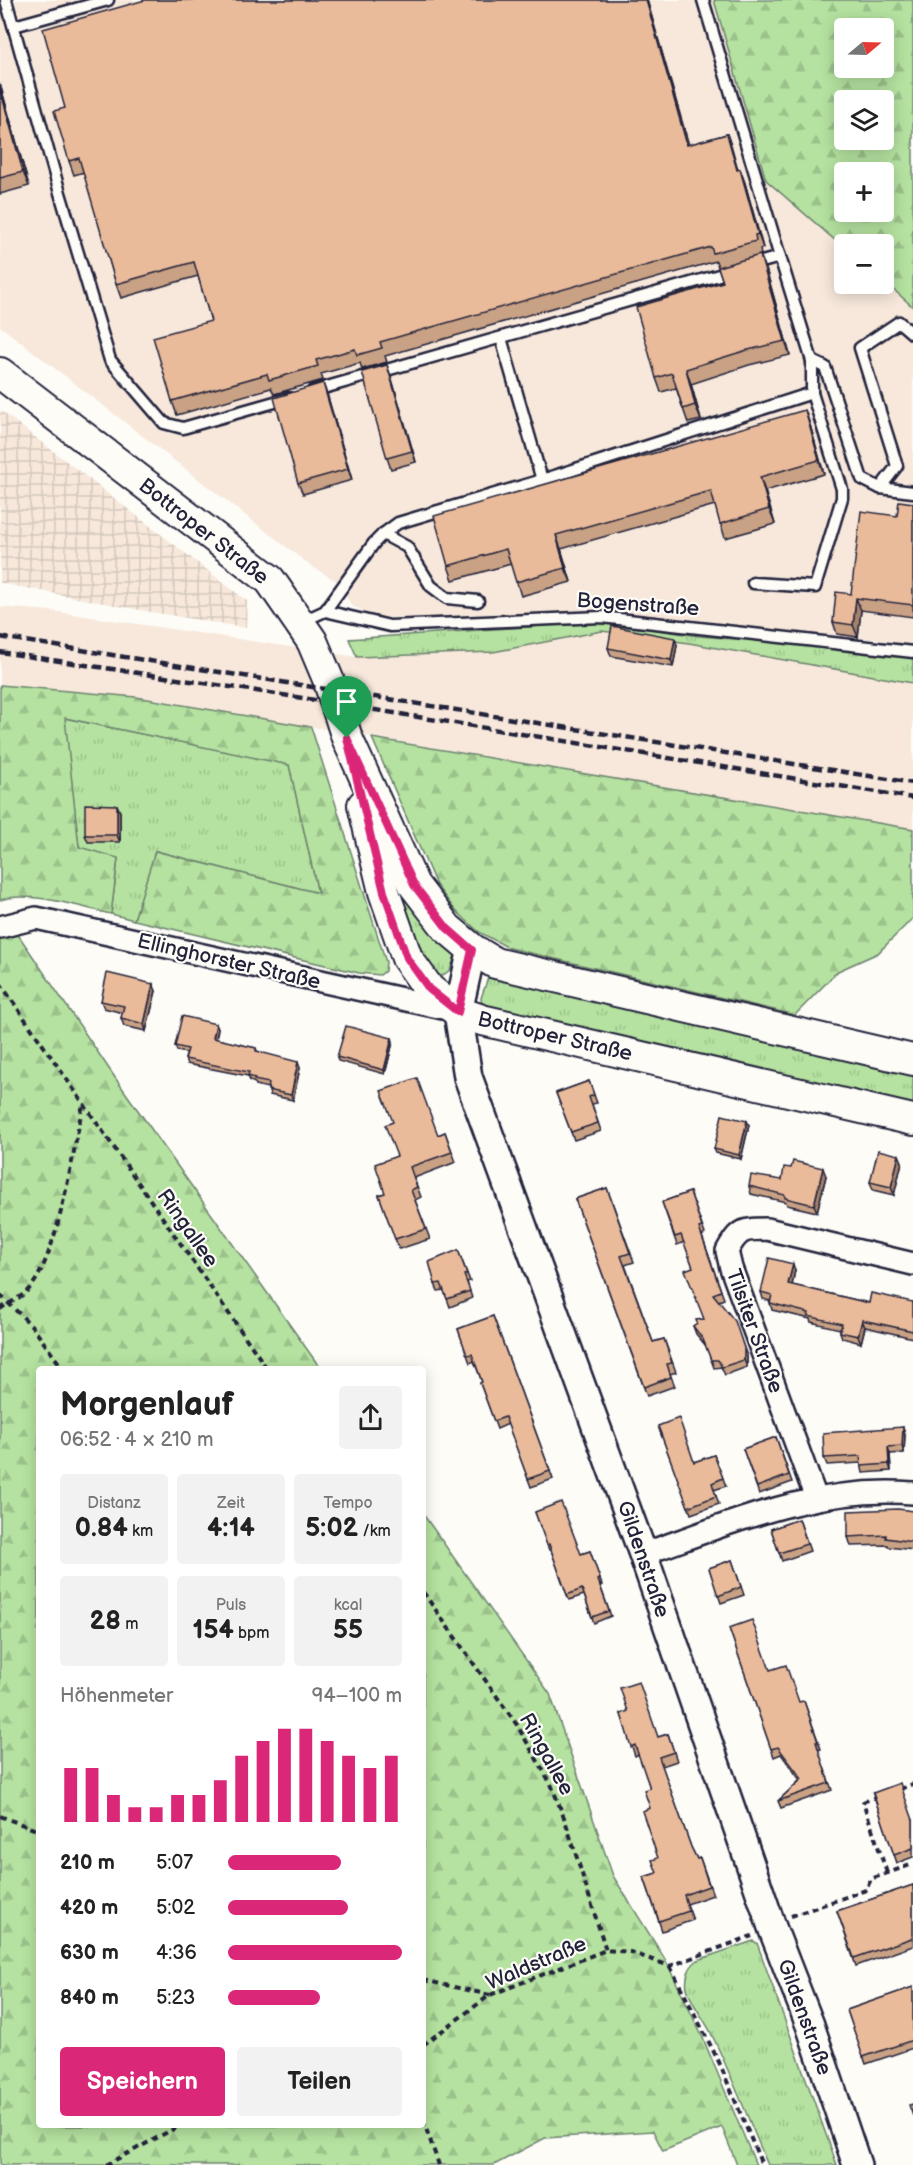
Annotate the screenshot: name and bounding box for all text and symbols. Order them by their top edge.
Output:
north arrow [834,18,894,78]
map controls [834,18,894,294]
button: layers [834,90,894,150]
button: + [834,162,894,222]
button: − [834,234,894,294]
street label: Bottroper Straße [134,473,274,590]
street label: Bogenstraße [576,588,700,621]
pin [321,676,372,738]
icon: arrive [330,685,363,718]
street label: Ellinghorster Straße [135,928,323,995]
street label: Bottroper Straße [475,1007,635,1066]
street label: Ringallee [152,1184,224,1272]
street label: Tilsiter Straße [721,1266,789,1397]
text: Morgenlauf [60,1385,234,1425]
button: share [339,1386,402,1449]
text: 06:52 · 4 × 210 m [60,1428,214,1452]
text: Distanz [87,1494,141,1513]
text: Zeit [217,1494,245,1513]
text: Tempo [323,1494,373,1513]
street label: Gildenstraße [612,1498,675,1621]
text: 0.84 [75,1513,128,1544]
text: 4:14 [207,1513,255,1544]
text: 5:02 [305,1513,358,1544]
text: km [128,1522,153,1541]
text: /km [358,1522,391,1541]
text: Puls [216,1596,246,1615]
text: kcal [334,1596,362,1615]
text: 28 [90,1606,121,1637]
text: m [121,1615,138,1634]
text: 154 [192,1615,234,1646]
text: 55 [333,1615,363,1646]
text: bpm [234,1624,270,1643]
text: Höhenmeter [60,1684,173,1708]
text: 94–100 m [312,1684,402,1708]
street label: Ringallee [514,1709,579,1800]
text: 210 m [60,1851,115,1875]
text: 5:07 [156,1851,193,1875]
text: 420 m [60,1896,118,1920]
text: 5:02 [156,1896,195,1920]
street label: Waldstraße [482,1931,590,1996]
text: 630 m [60,1941,119,1965]
text: 4:36 [156,1941,197,1965]
street label: Gildenstraße [772,1956,837,2079]
text: 840 m [60,1986,119,2010]
text: 5:23 [156,1986,195,2010]
button: Speichern [60,2047,225,2116]
button: Teilen [237,2047,402,2116]

